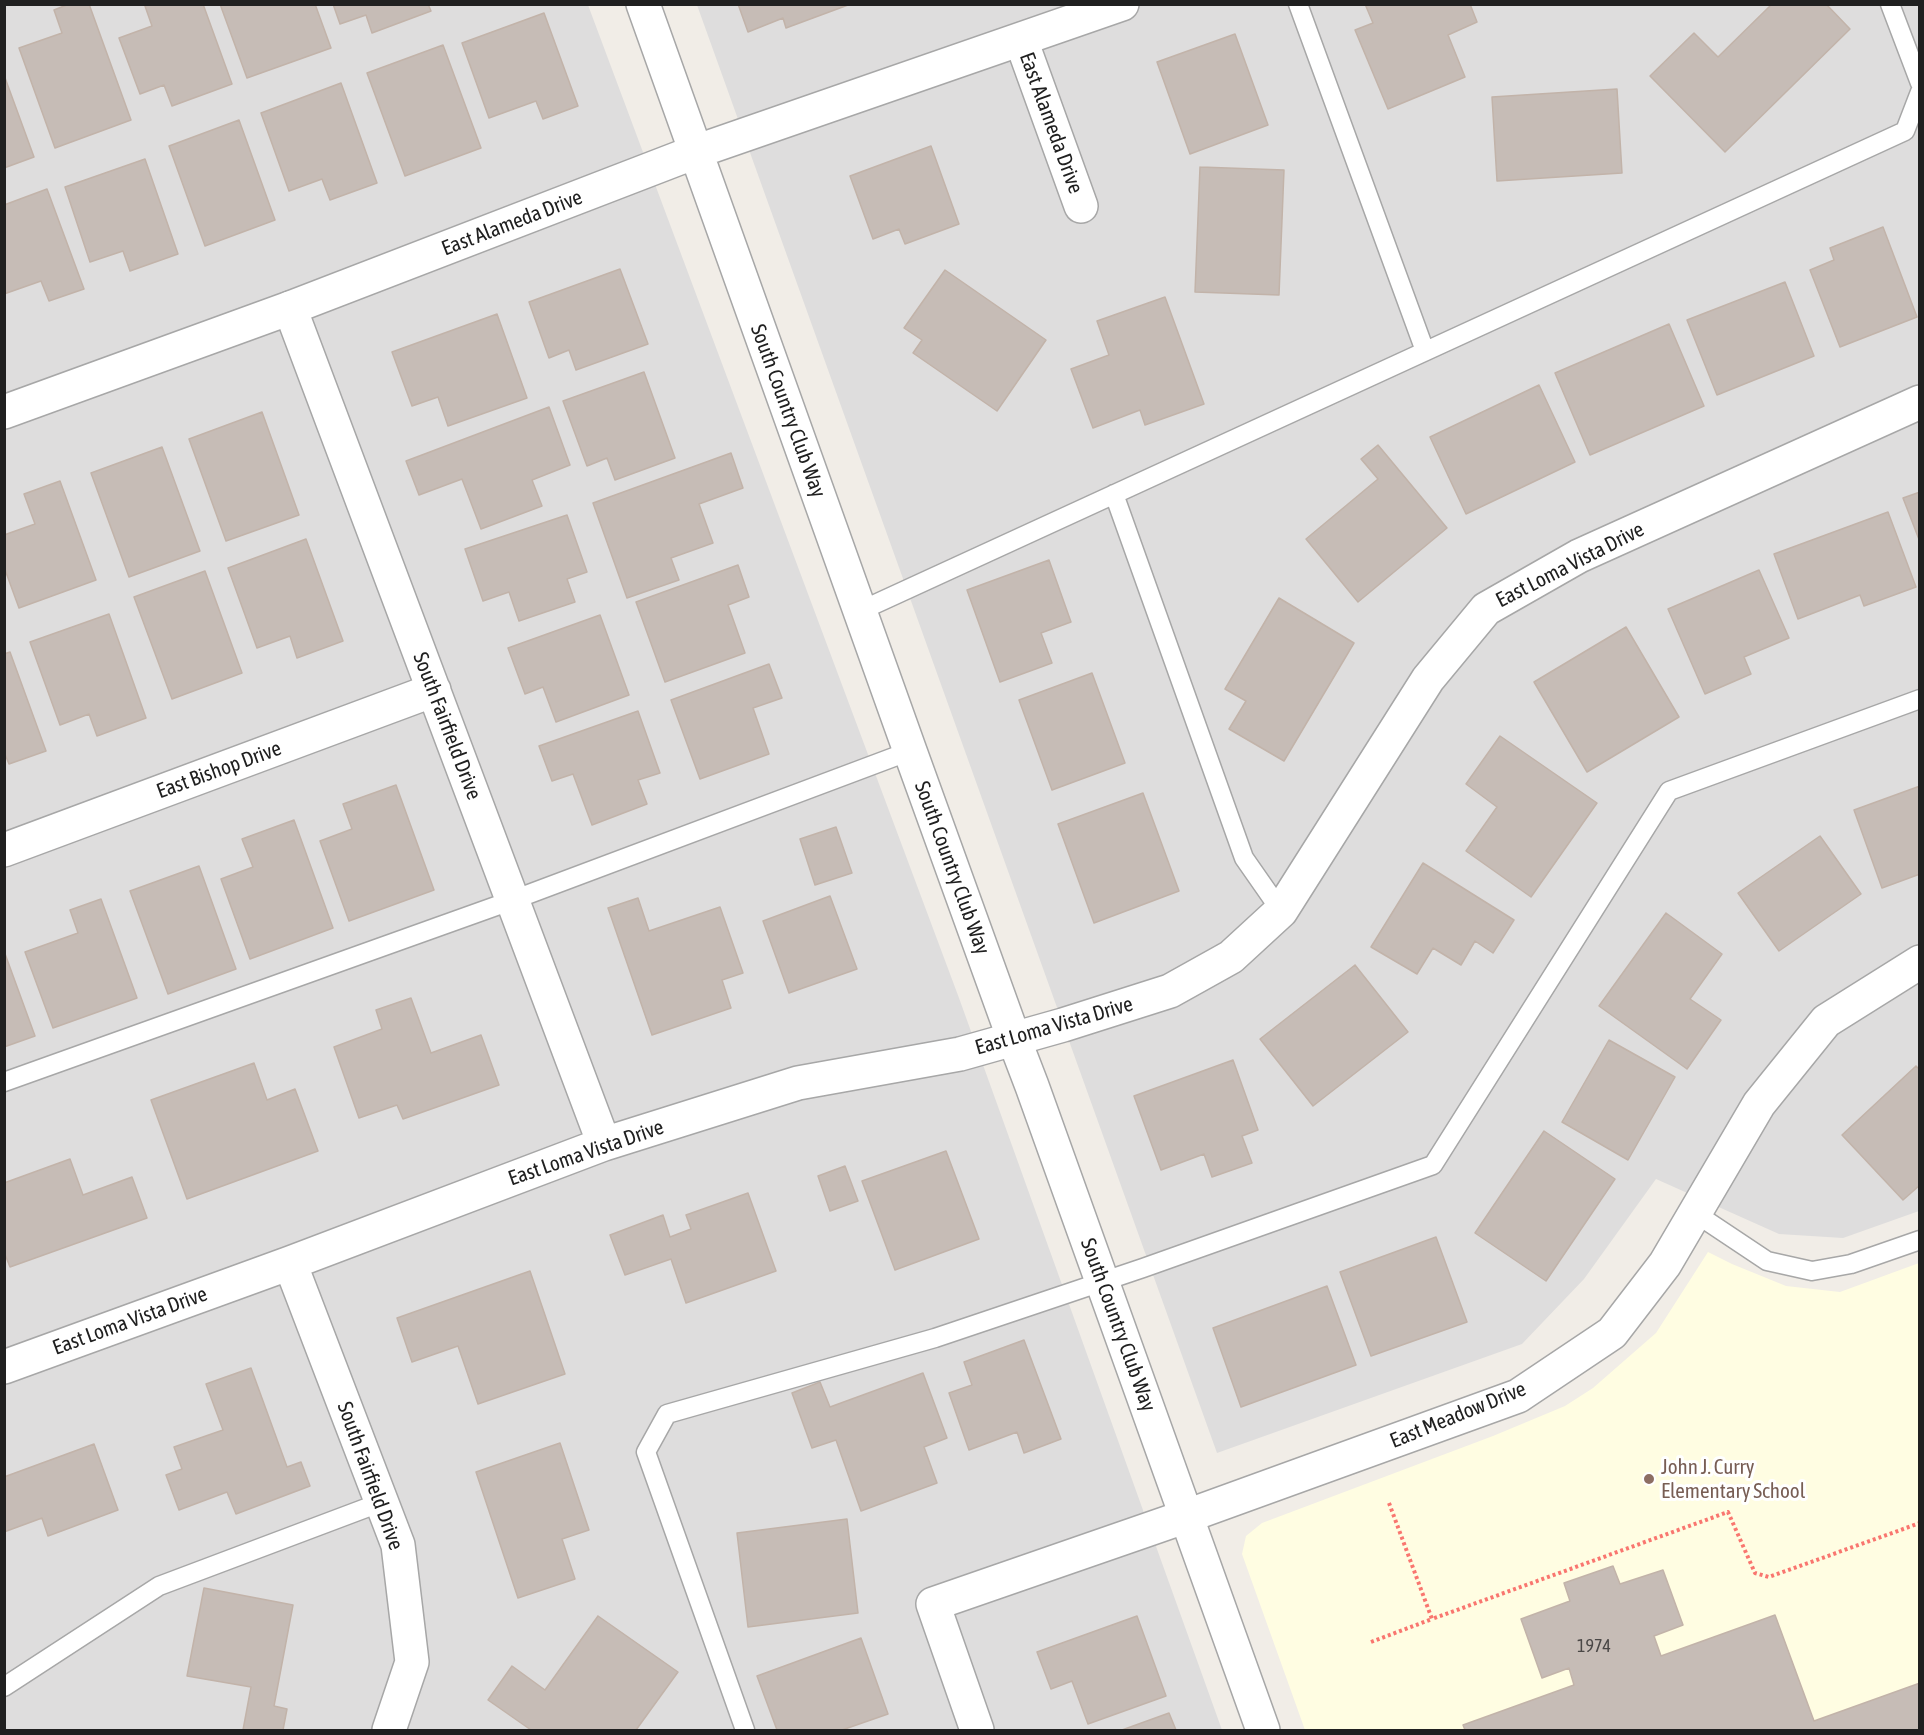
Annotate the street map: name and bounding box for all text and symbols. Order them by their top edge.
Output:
street label: East Alameda Drive [1014,49,1088,197]
street label: East Alameda Drive [438,185,586,261]
street label: South Country Club Way [745,321,831,501]
street label: East Loma Vista Drive [1492,517,1648,613]
street label: South Fairfield Drive [407,649,487,803]
street label: East Bishop Drive [153,736,285,804]
street label: South Country Club Way [909,778,995,958]
street label: East Loma Vista Drive [972,991,1136,1061]
street label: East Loma Vista Drive [505,1115,667,1191]
street label: South Country Club Way [1075,1235,1161,1415]
street label: East Loma Vista Drive [49,1281,211,1361]
street label: East Meadow Drive [1386,1376,1530,1454]
street label: South Fairfield Drive [332,1399,408,1553]
place label: John J. Curry Elementary School [1661,1454,1805,1504]
marker: John J. Curry Elementary School [1642,1472,1656,1486]
house number: 1974 [1577,1635,1611,1657]

